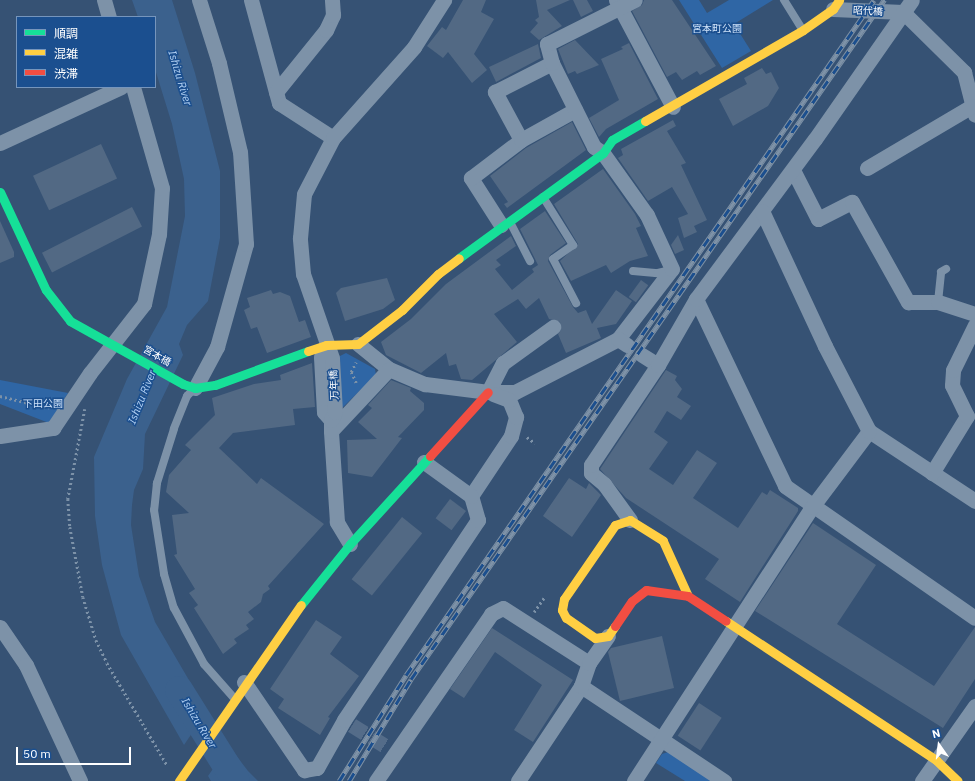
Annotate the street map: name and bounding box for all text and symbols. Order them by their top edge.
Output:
street label: 昭代橋 [853,4,883,18]
legend [16,16,156,88]
park label: 宮本町公園 [692,23,742,35]
text: 順調 [54,26,78,41]
text: 混雑 [54,46,78,61]
water label: Ishizu River [165,49,195,107]
text: 渋滞 [54,66,78,81]
street label: 宮本橋 [141,343,173,369]
water label: Ishizu River [125,368,159,426]
street label: 万年橋 [327,370,341,400]
park label: 下田公園 [23,398,63,410]
water label: Ishizu River [179,695,219,751]
north arrow [919,725,959,765]
text: N [931,726,942,741]
scale bar [18,739,133,765]
text: 50 m [23,746,51,761]

